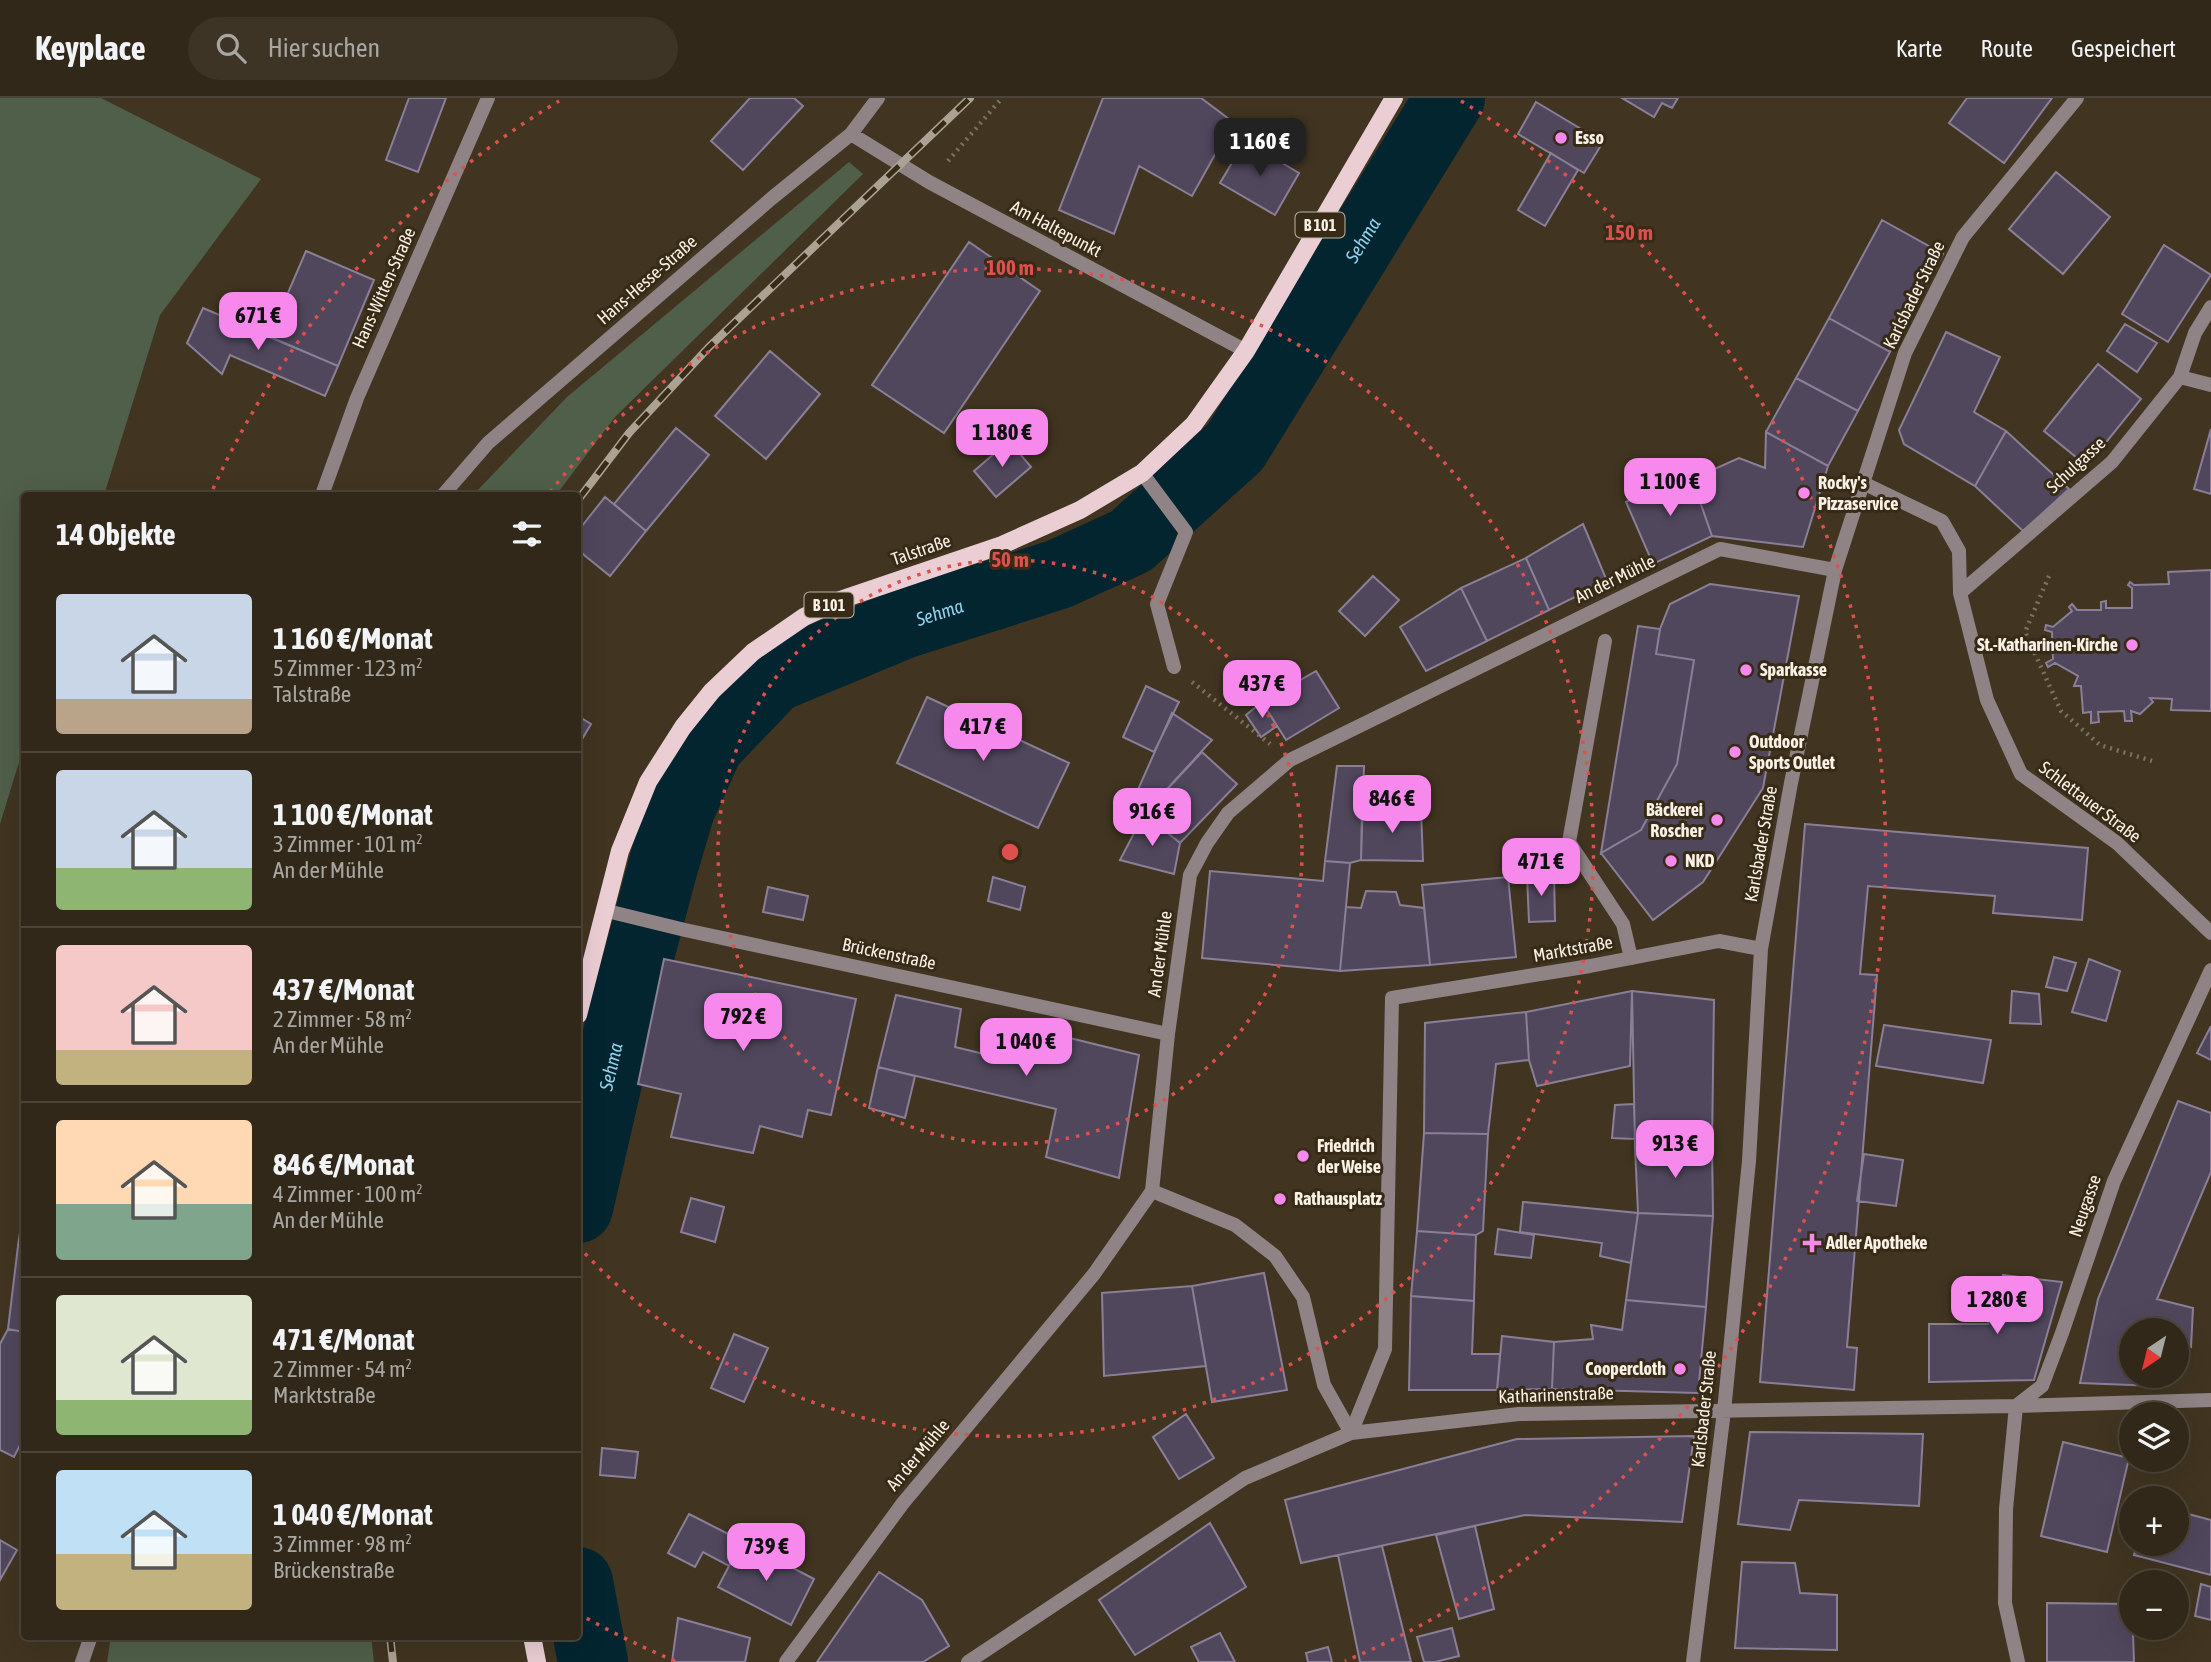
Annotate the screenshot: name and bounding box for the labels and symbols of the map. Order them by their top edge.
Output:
pin: 1 160 € [1195,118,1325,178]
place label: Esso [1575,127,1604,148]
marker: Esso [1553,130,1569,146]
street label: Am Haltepunkt [1007,196,1105,261]
road number: B 101 [1296,212,1344,238]
water label: Sehma [1340,213,1385,267]
text: 150 m [1605,220,1653,244]
street label: Hans-Witten-Straße [348,224,420,351]
street label: Hans-Hesse-Straße [593,231,701,329]
street label: Karlsbader Straße [1878,237,1949,352]
text: 100 m [986,255,1034,279]
pin: 671 € [209,292,307,352]
pin: 1 180 € [937,410,1067,469]
street label: Schulgasse [2042,432,2109,497]
pin: 1 100 € [1605,458,1735,518]
place label: Rocky's Pizzaservice [1818,472,1898,514]
marker: Rocky's Pizzaservice [1796,485,1812,501]
street label: Talstraße [888,530,953,569]
text: 50 m [991,547,1029,571]
street label: An der Mühle [1571,550,1658,607]
road number: B 101 [804,592,854,618]
water label: Sehma [912,594,966,630]
place label: St.-Katharinen-Kirche [1977,634,2118,655]
marker: St.-Katharinen-Kirche [2124,637,2140,653]
place label: Sparkasse [1760,659,1827,680]
pin: 437 € [1213,660,1311,720]
marker: Sparkasse [1738,662,1754,678]
pin: 417 € [934,704,1032,763]
place label: Outdoor Sports Outlet [1749,731,1836,773]
marker: Outdoor Sports Outlet [1727,744,1743,760]
street label: Schlettauer Straße [2035,757,2145,847]
pin: 846 € [1343,776,1441,835]
street label: Karlsbader Straße [1740,784,1781,904]
pin: 916 € [1103,788,1201,848]
place label: Bäckerei Roscher [1646,799,1704,841]
marker: Bäckerei Roscher [1709,812,1725,828]
pin: 471 € [1492,838,1590,898]
centre of rings [998,840,1022,864]
place label: NKD [1685,850,1715,871]
marker: NKD [1663,853,1679,869]
street label: An der Mühle [1143,910,1176,998]
street label: Marktstraße [1532,931,1614,966]
street label: Brückenstraße [840,933,938,974]
pin: 792 € [694,993,792,1053]
pin: 1 040 € [961,1018,1091,1078]
water label: Sehma [594,1041,627,1094]
pin: 913 € [1626,1121,1724,1180]
place label: Friedrich der Weise [1317,1135,1381,1177]
marker: Friedrich der Weise [1295,1148,1311,1164]
street label: Neugasse [2064,1172,2105,1240]
place label: Rathausplatz [1294,1188,1383,1209]
marker: Rathausplatz [1272,1191,1288,1207]
place label: Adler Apotheke [1825,1232,1928,1253]
marker: Adler Apotheke [1804,1235,1820,1251]
pin: 1 280 € [1932,1276,2062,1336]
north arrow [2119,1318,2189,1388]
street label: Karlsbader Straße [1687,1349,1720,1468]
place label: Coopercloth [1585,1358,1666,1379]
marker: Coopercloth [1672,1361,1688,1377]
street label: Katharinenstraße [1498,1382,1614,1407]
street label: An der Mühle [882,1415,954,1495]
pin: 739 € [717,1524,815,1583]

